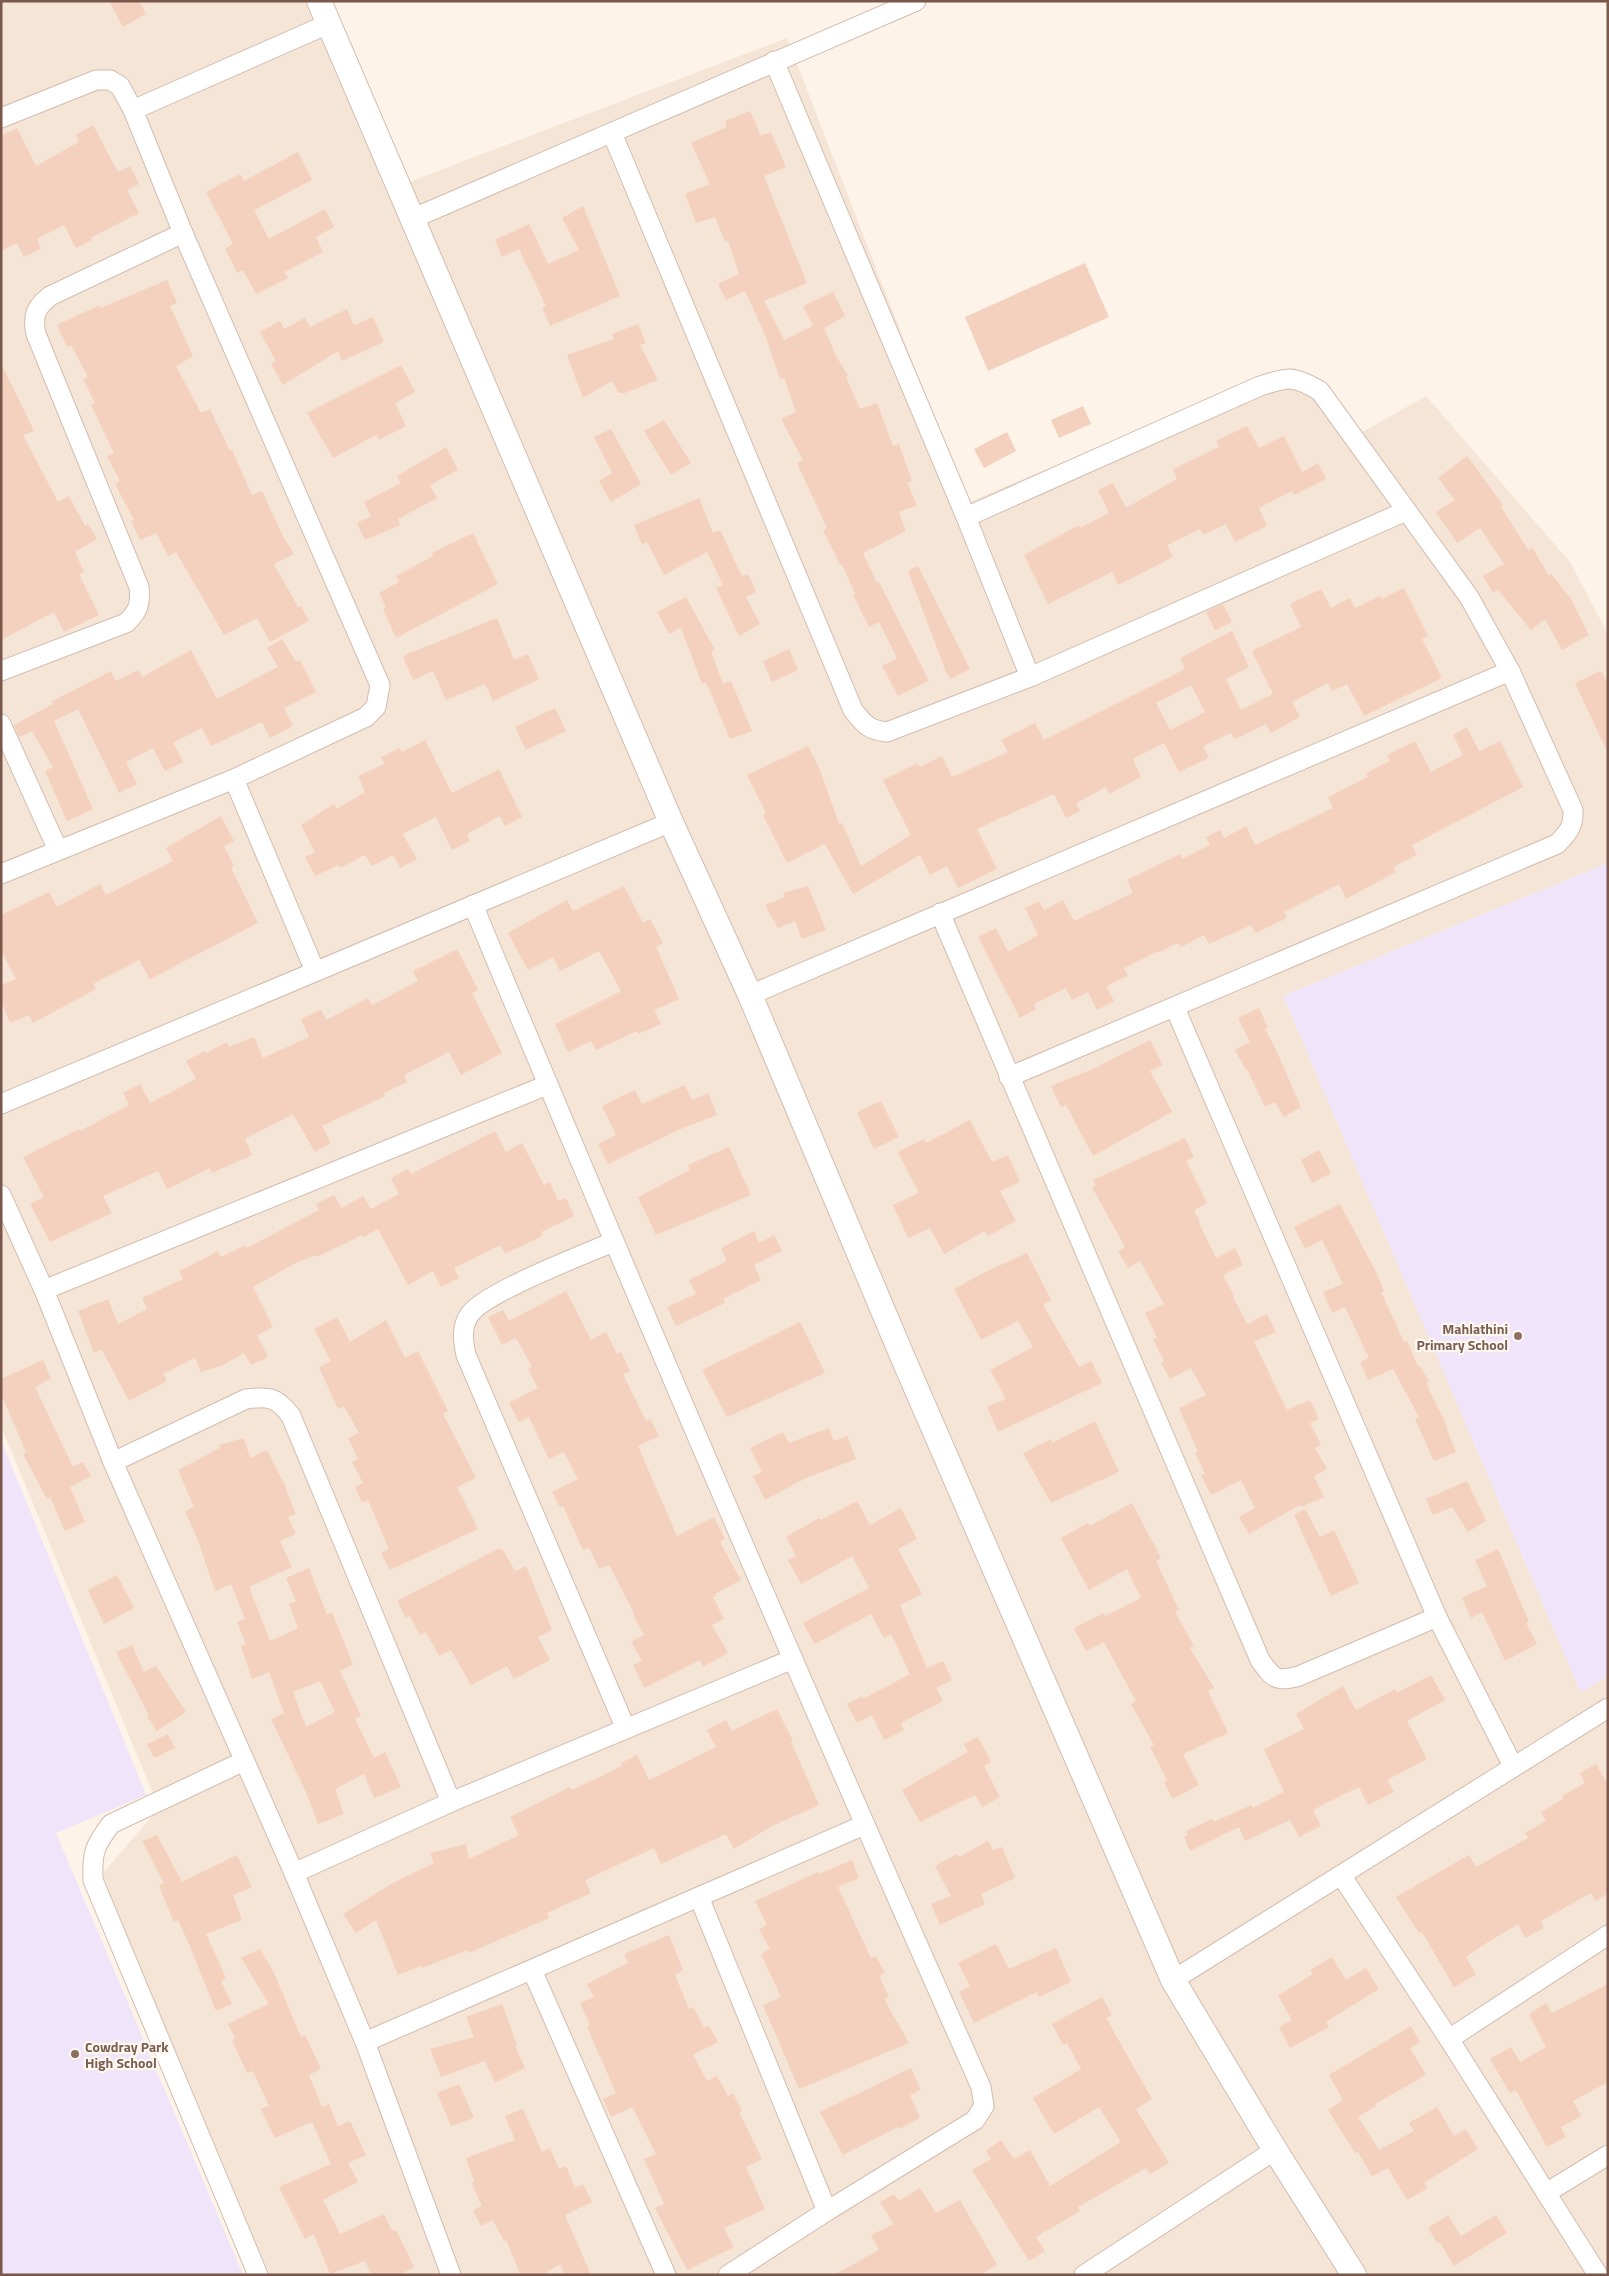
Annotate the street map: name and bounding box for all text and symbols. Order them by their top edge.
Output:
place label: Mahlathini Primary School [1416,1318,1508,1355]
marker: Mahlathini Primary School [1512,1330,1524,1342]
place label: Cowdray Park High School [85,2036,169,2073]
marker: Cowdray Park High School [69,2048,81,2060]

